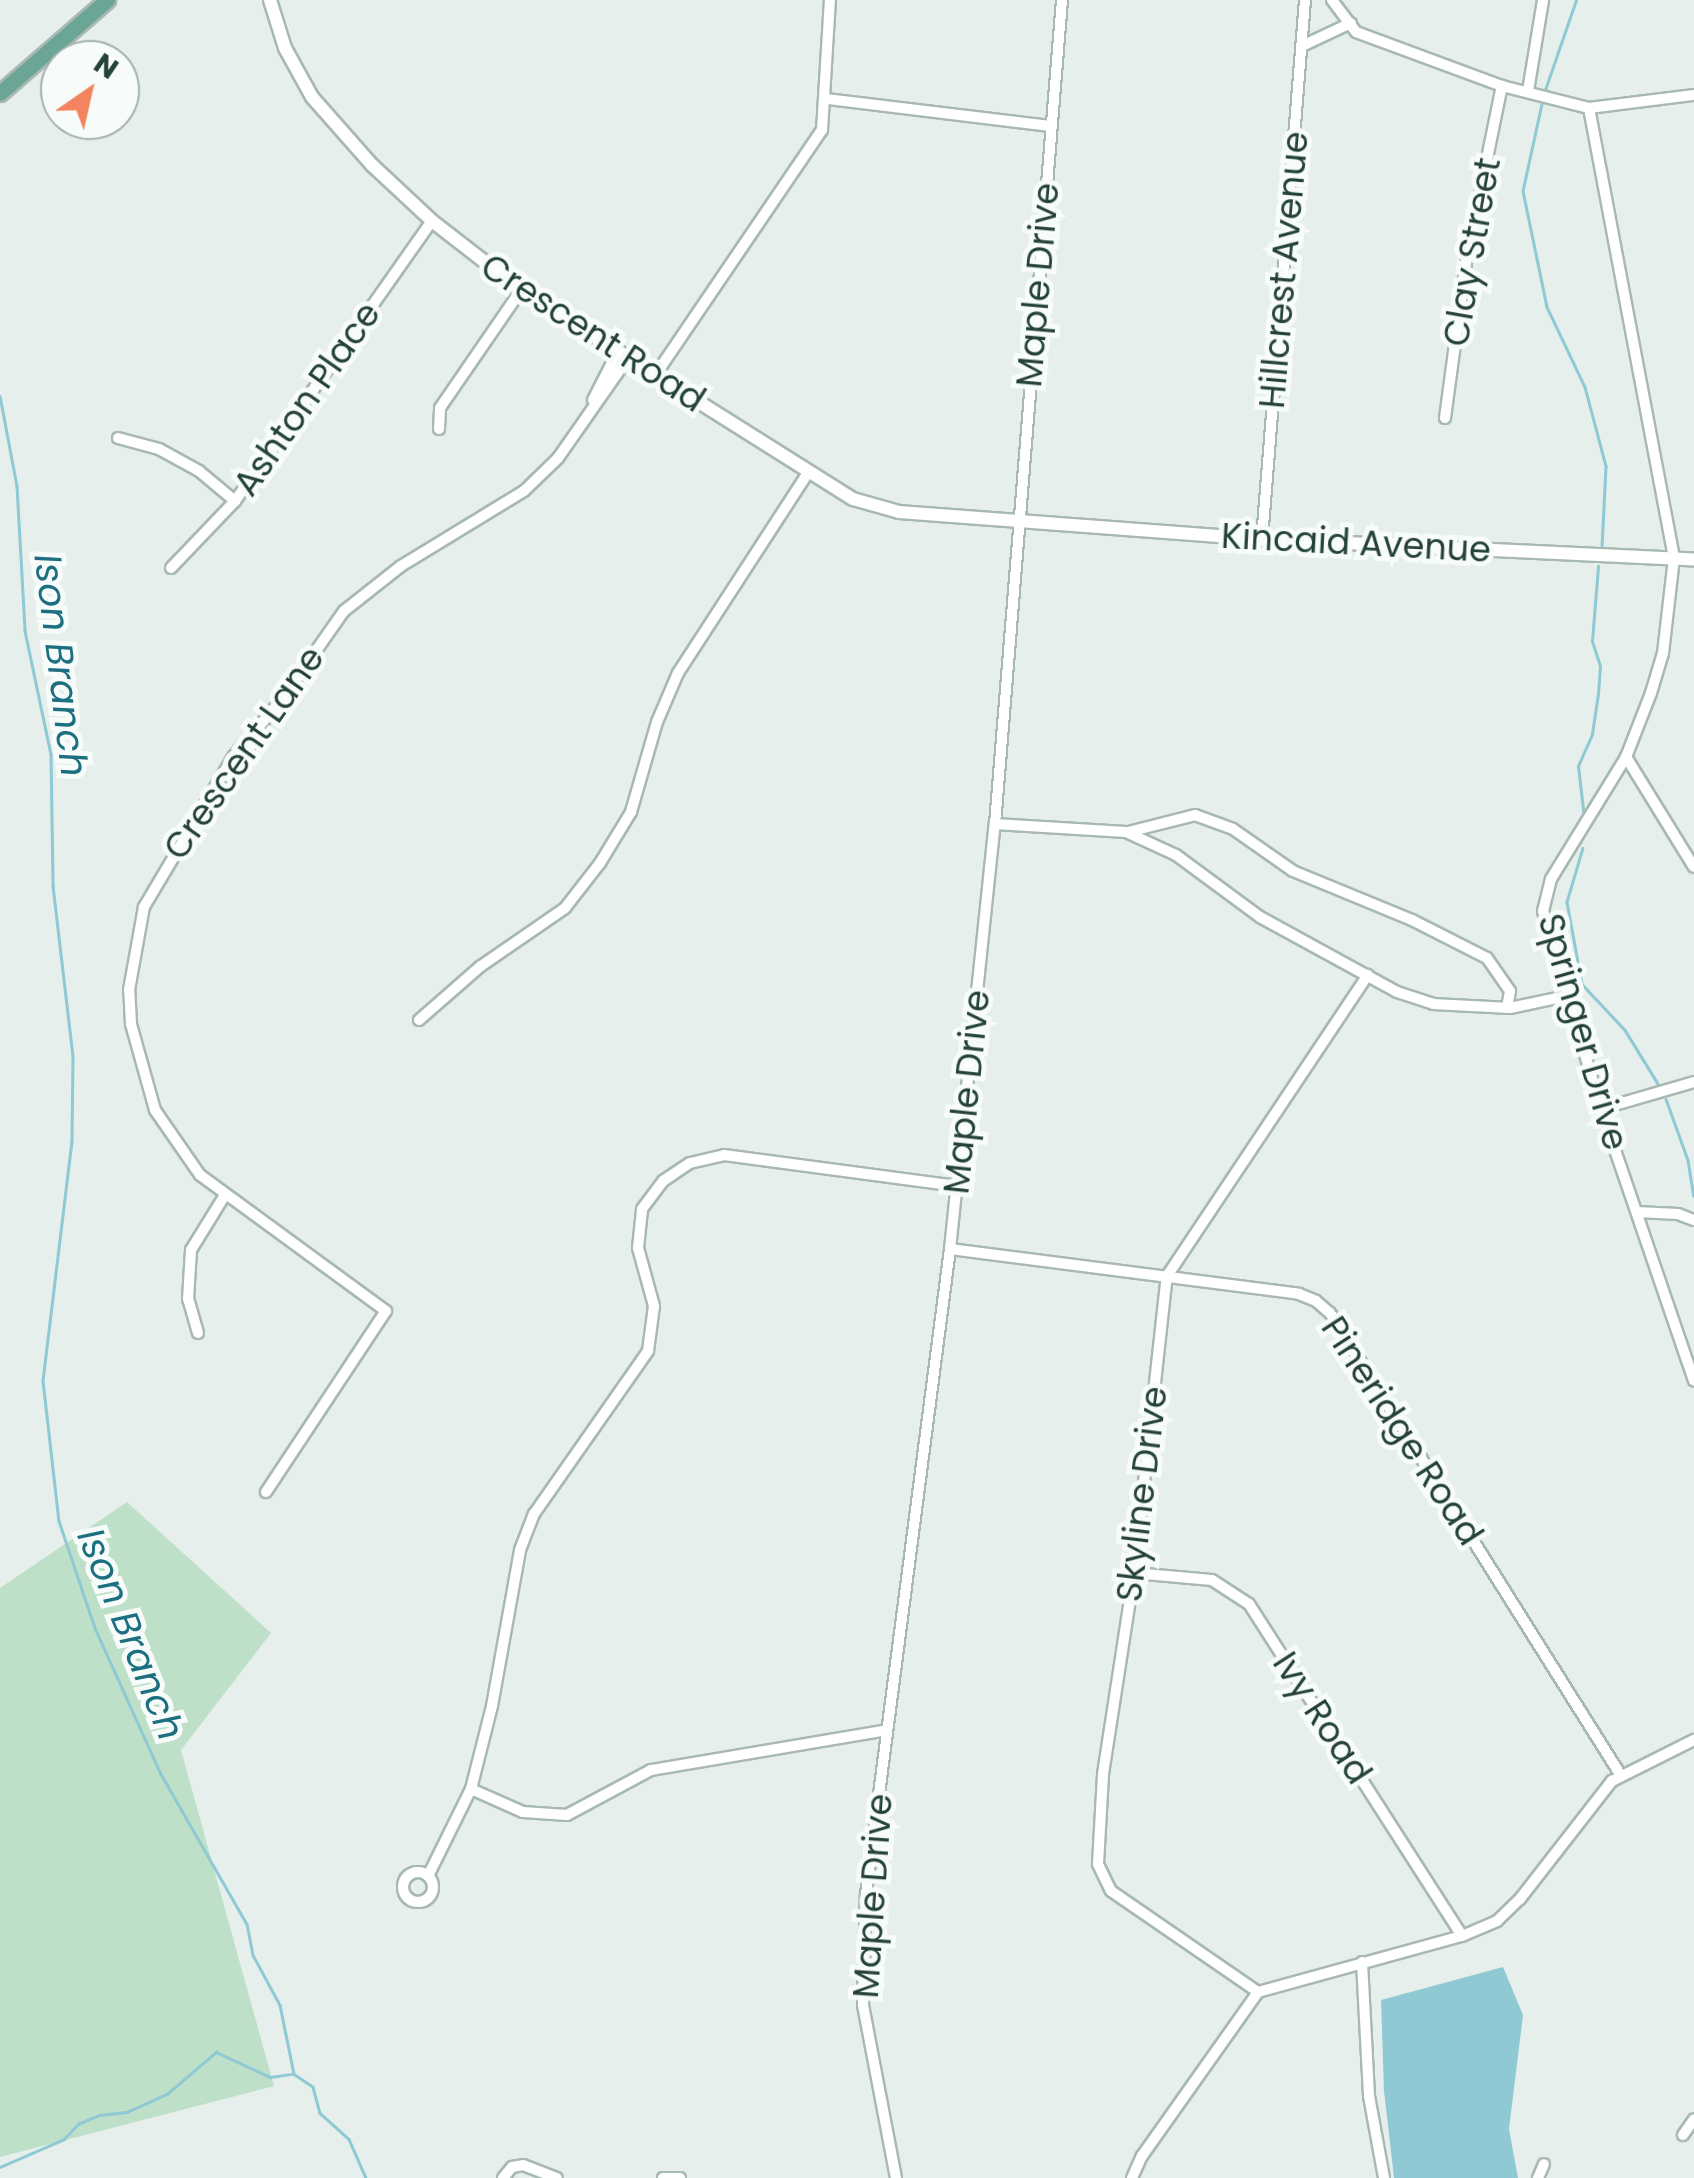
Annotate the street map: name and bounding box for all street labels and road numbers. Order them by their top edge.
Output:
street label: Hillcrest Avenue [1251,130,1317,410]
street label: Clay Street [1435,154,1509,350]
street label: Maple Drive [1008,181,1068,389]
street label: Crescent Road [473,245,713,421]
street label: Ashton Place [225,294,389,504]
street label: Kincaid Avenue [1220,515,1492,571]
street label: Crescent Lane [155,638,333,868]
street label: Springer Drive [1529,909,1637,1155]
street label: Maple Drive [935,988,999,1196]
street label: Pineridge Road [1312,1309,1492,1553]
street label: Skyline Drive [1108,1384,1176,1604]
street label: Ivy Road [1264,1644,1380,1792]
street label: Maple Drive [845,1792,901,2000]

